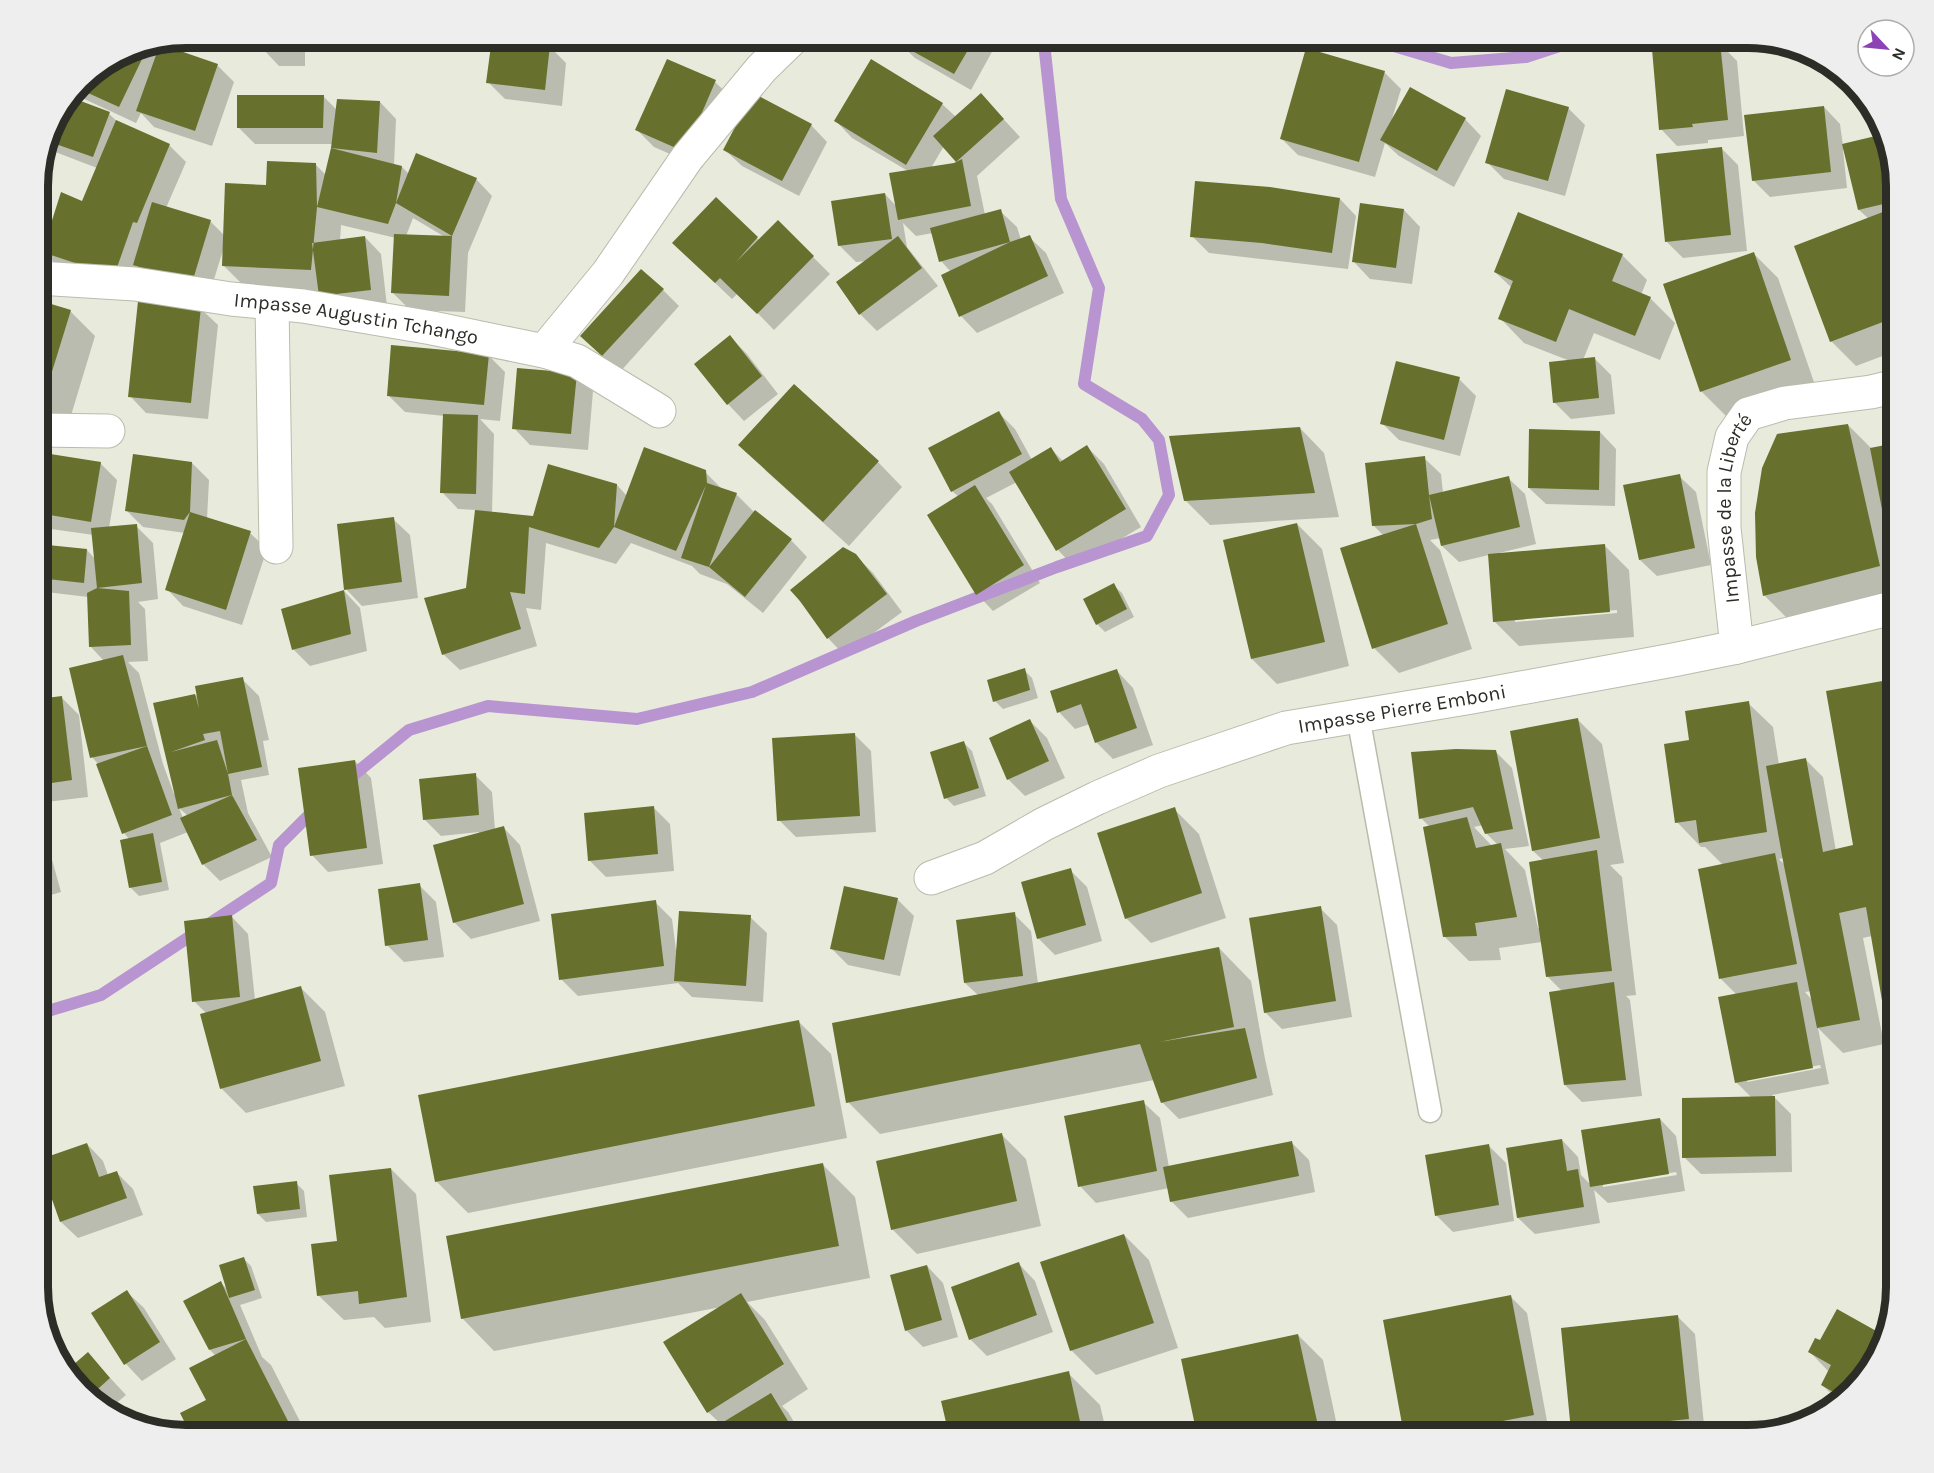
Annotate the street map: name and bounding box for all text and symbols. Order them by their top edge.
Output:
north arrow [1856,18,1916,78]
text: N [1888,45,1910,64]
street label: Impasse Augustin Tchango [233,288,480,349]
street label: Impasse de la Liberté [1713,409,1757,604]
street label: Impasse Pierre Emboni [1296,680,1508,738]

